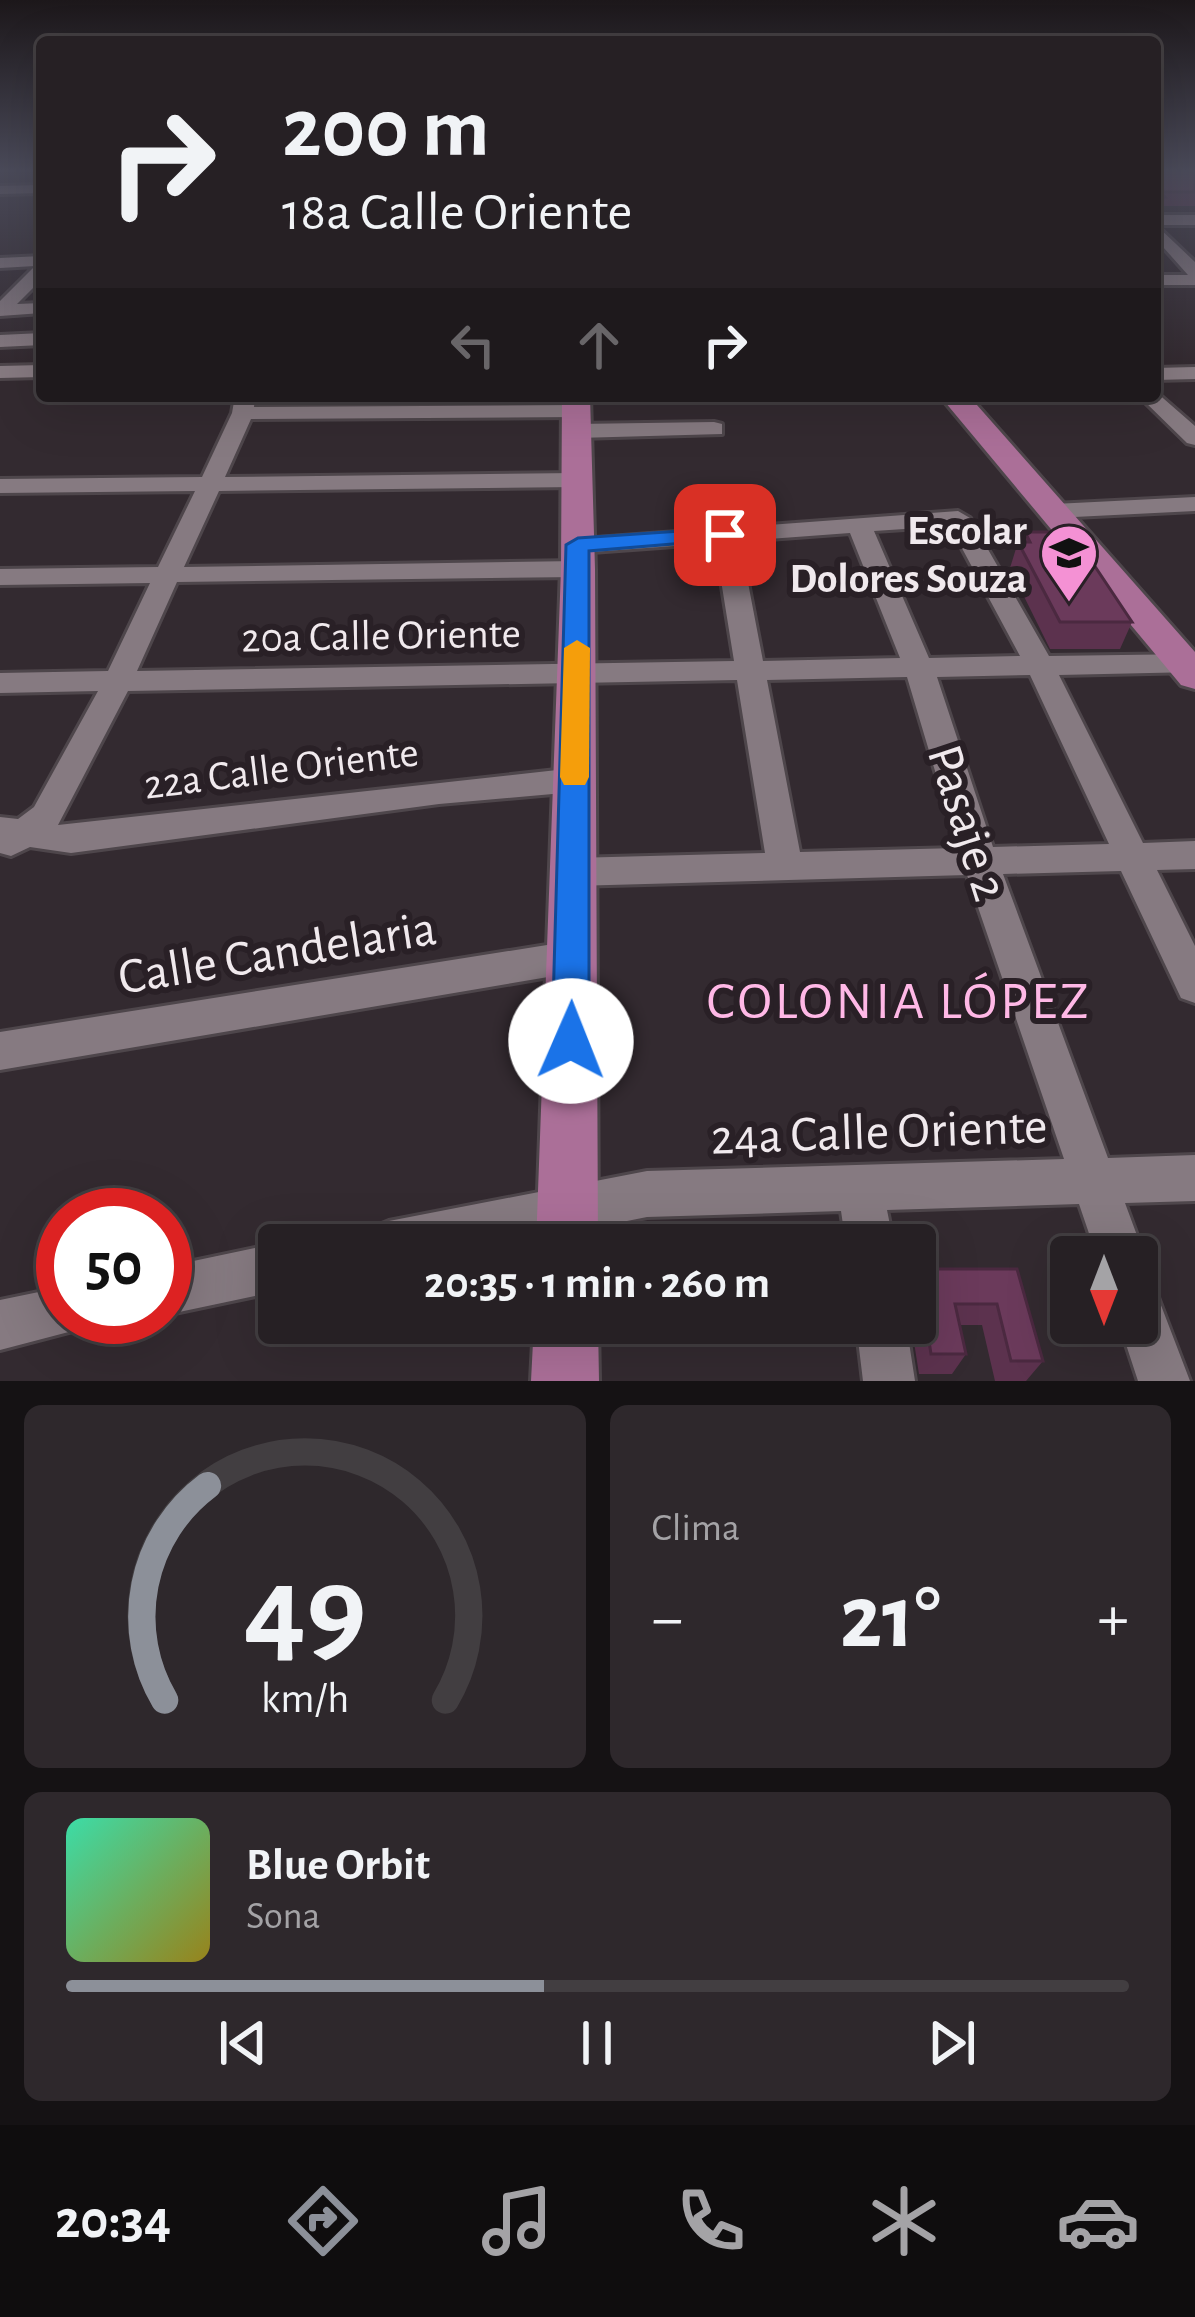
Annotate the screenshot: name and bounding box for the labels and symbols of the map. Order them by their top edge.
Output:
pin [674,484,776,586]
place label: Escolar Dolores Souza [790,510,1027,600]
school or university icon: Escolar Dolores Souza [1038,522,1100,604]
street label: 20a Calle Oriente [241,613,521,659]
street label: 22a Calle Oriente [141,731,421,807]
street label: Pasaje 2 [918,739,1016,907]
street label: Calle Candelaria [115,903,440,1004]
district label: COLONIA LÓPEZ [706,972,1092,1029]
position arrow [508,978,634,1104]
street label: 24a Calle Oriente [710,1101,1048,1164]
speed limit sign: 50 [36,1188,192,1344]
north arrow [1050,1236,1158,1344]

